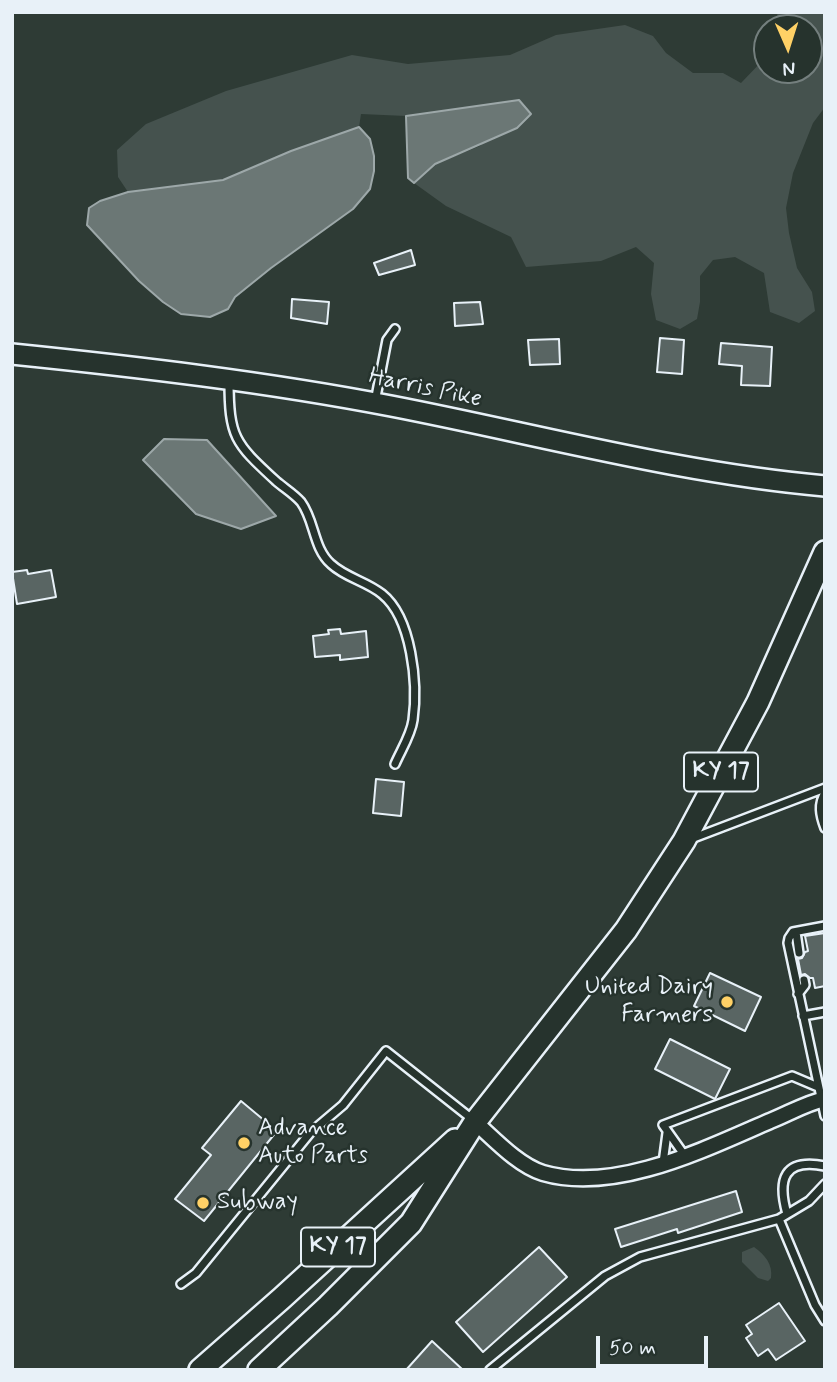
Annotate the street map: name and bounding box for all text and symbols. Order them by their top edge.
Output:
north arrow [753,14,823,84]
text: N [782,56,796,81]
street label: Harris Pike [366,363,484,415]
road number: KY 17 [684,752,758,792]
place label: United Dairy Farmers [585,974,713,1030]
marker: United Dairy Farmers [719,994,735,1010]
place label: Advance Auto Parts [258,1115,368,1171]
marker: Advance Auto Parts [236,1135,252,1151]
place label: Subway [217,1189,298,1217]
marker: Subway [195,1195,211,1211]
road number: KY 17 [301,1228,375,1266]
scale bar [599,1322,711,1366]
text: 50 m [609,1334,656,1362]

